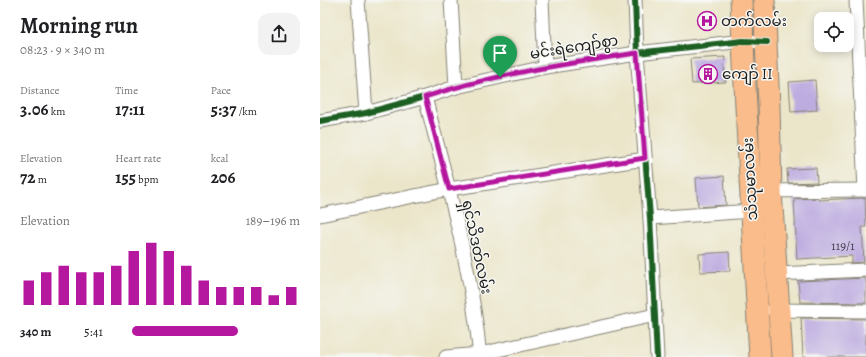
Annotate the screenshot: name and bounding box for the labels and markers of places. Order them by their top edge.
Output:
hospital icon: တက်လမ်း [696,10,718,32]
place label: တက်လမ်း [721,11,787,31]
pin [483,36,517,77]
building icon: ကျော် II [697,63,719,85]
place label: ကျော် II [722,64,773,86]

